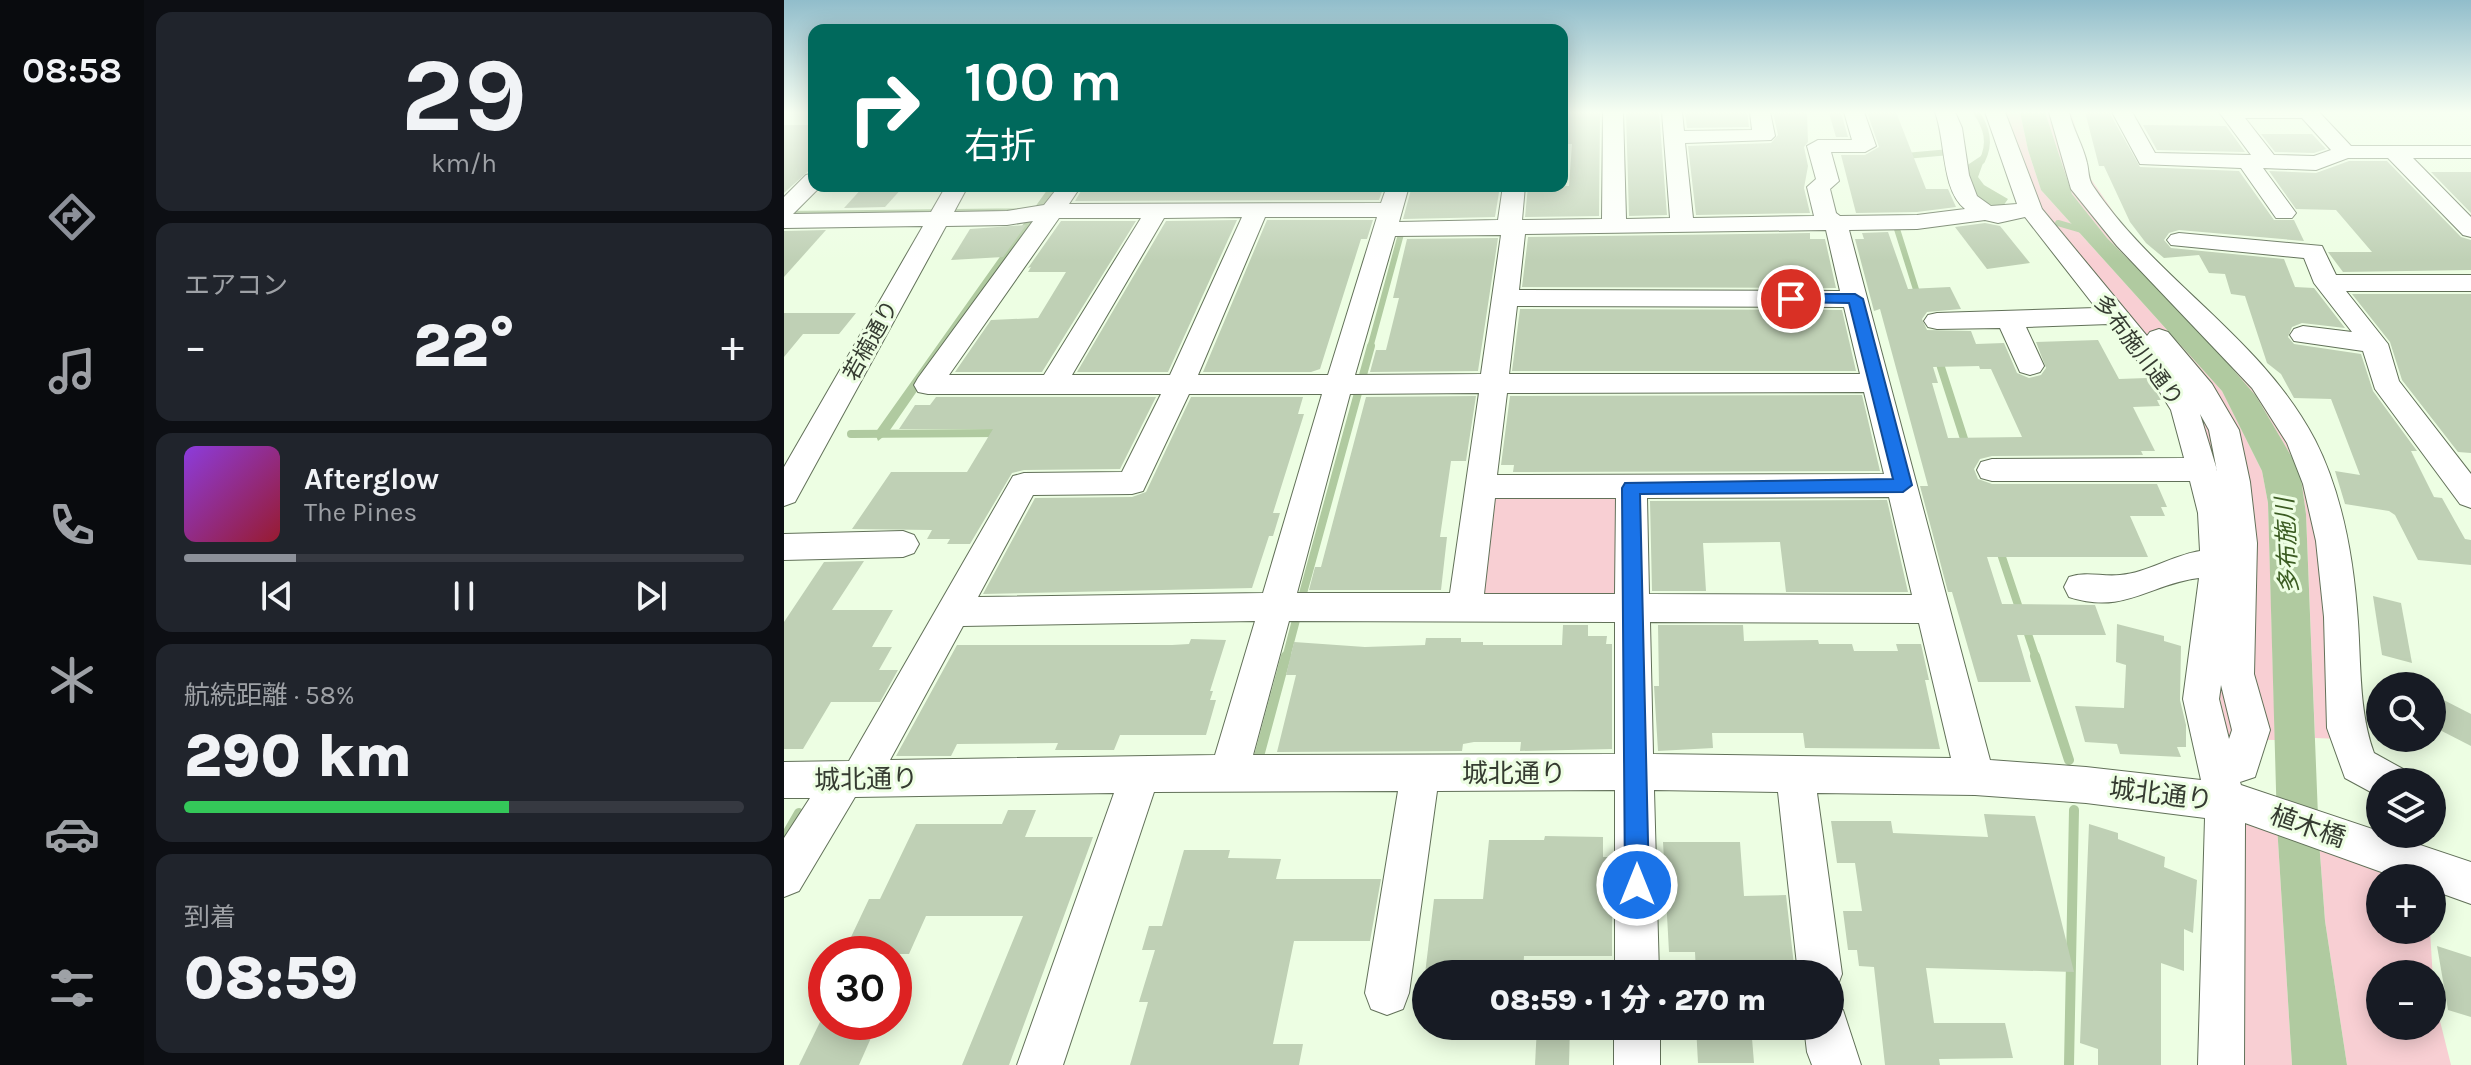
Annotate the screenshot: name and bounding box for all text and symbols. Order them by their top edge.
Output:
text: 29 [401,35,527,156]
text: 08:58 [22,49,122,91]
text: 100 m [964,49,1122,114]
icon: right [832,56,936,160]
text: 右折 [964,125,1036,167]
text: km/h [431,148,497,179]
icon: directions [44,189,100,245]
pin [1757,265,1825,333]
text: エアコン [184,270,288,301]
icon: arrive [1769,277,1813,321]
street label: 多布施川通り [2088,290,2188,411]
street label: 若楠通り [838,296,904,385]
text: 22° [413,311,515,381]
text: − [184,321,207,372]
text: + [721,321,744,372]
icon: music [44,343,100,399]
text: Afterglow [304,461,439,497]
water label: 多布施川 [2270,494,2303,595]
icon: phone [44,497,100,553]
text: The Pines [304,497,417,528]
icon: previous [255,574,299,618]
icon: pause [442,574,486,618]
icon: next [629,574,673,618]
icon: climate [44,652,100,708]
map controls [2366,672,2446,1040]
button: search [2366,672,2446,752]
text: 航続距離 · 58% [184,680,355,711]
text: 290 km [184,721,412,791]
street label: 城北通り [1462,758,1566,789]
street label: 城北通り [814,763,918,796]
button: layers [2366,768,2446,848]
street label: 城北通り [2107,773,2214,816]
street label: 植木橋 [2266,799,2350,854]
icon: car [44,806,100,862]
position arrow [1595,843,1679,927]
button: + [2366,864,2446,944]
text: 到着 [184,902,236,933]
speed limit sign: 30 [808,936,912,1040]
text: 08:59 [184,943,358,1013]
icon: filters [44,960,100,1016]
button: − [2366,960,2446,1040]
text: 08:59 · 1 分 · 270 m [1490,982,1766,1018]

